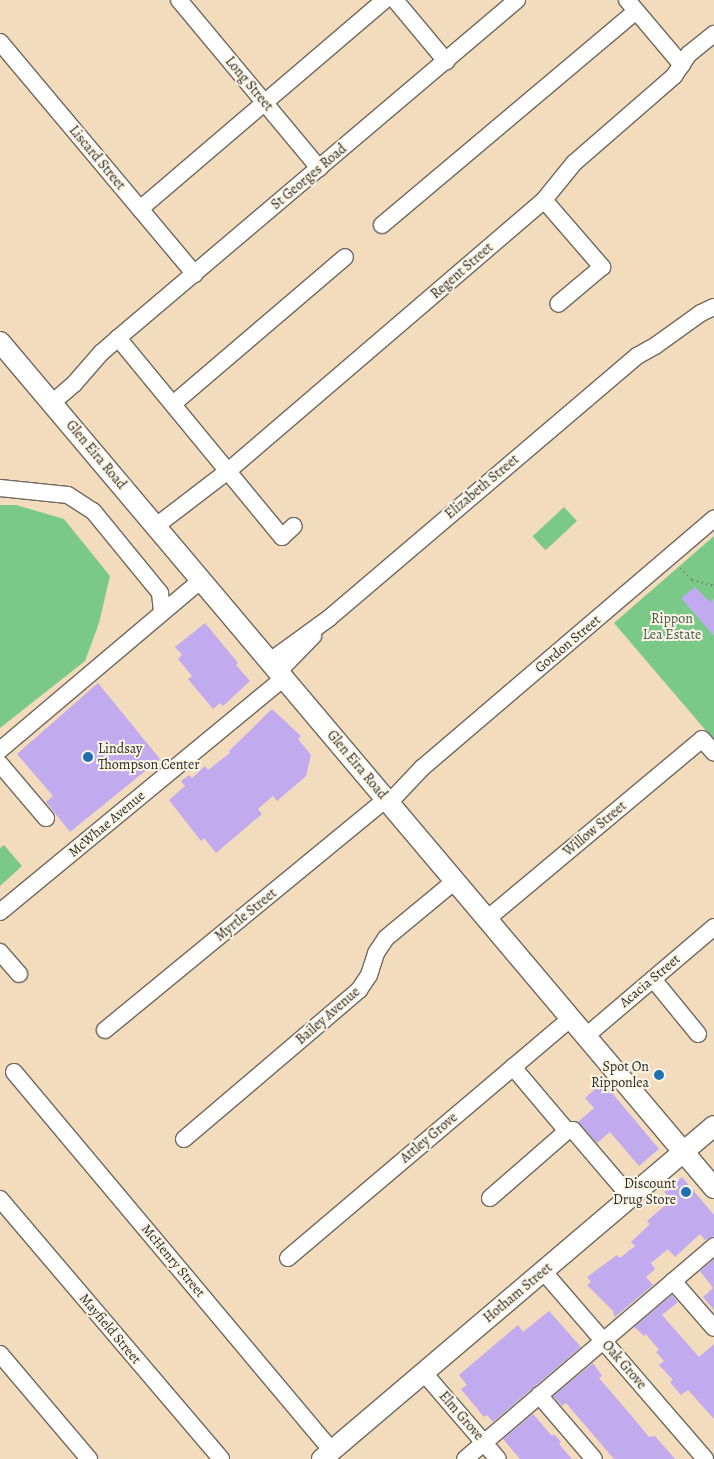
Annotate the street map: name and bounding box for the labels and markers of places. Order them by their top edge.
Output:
place label: Lindsay Thompson Center [98,741,200,774]
marker: Lindsay Thompson Center [82,751,94,763]
place label: Spot On Ripponlea [591,1059,649,1092]
marker: Spot On Ripponlea [653,1069,665,1081]
place label: Discount Drug Store [613,1176,676,1208]
marker: Discount Drug Store [680,1186,692,1198]

